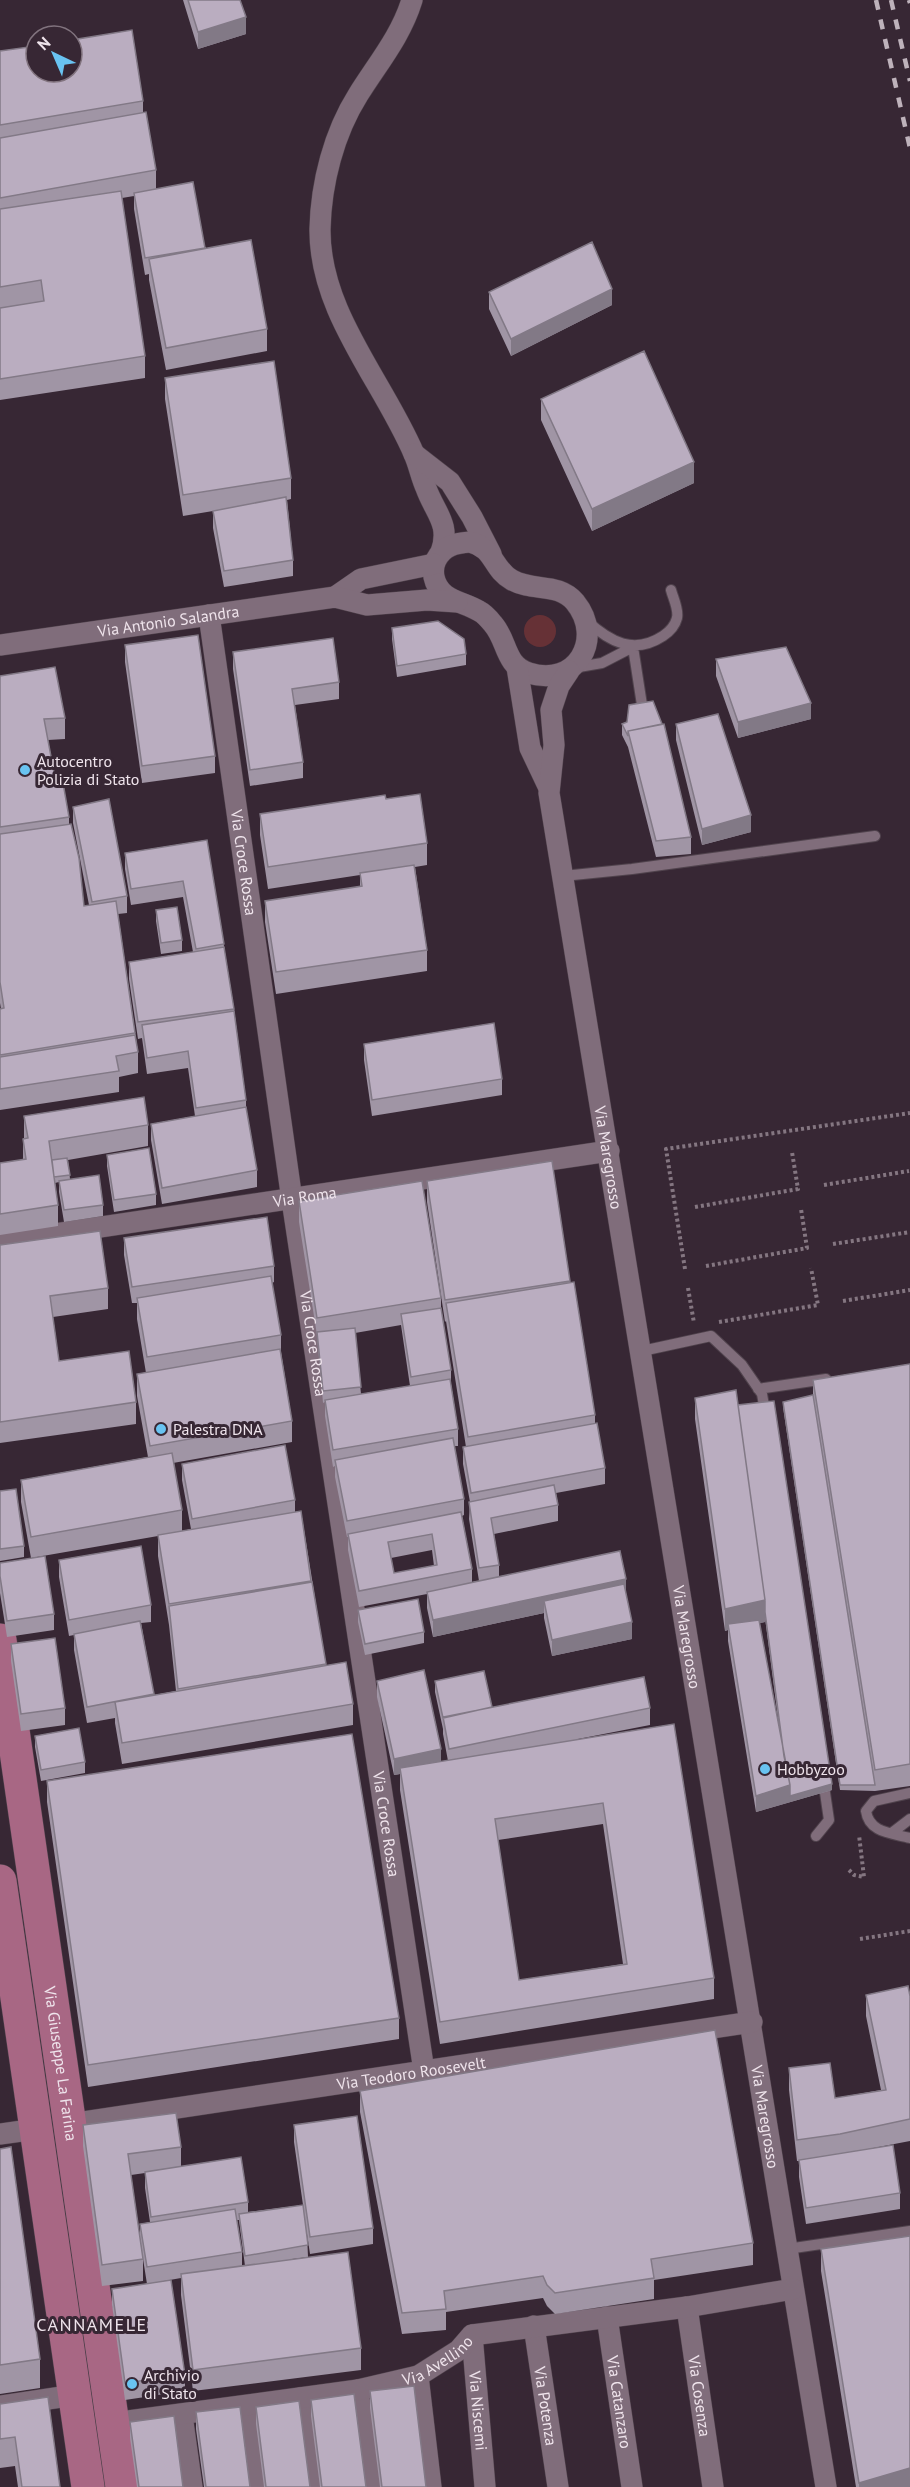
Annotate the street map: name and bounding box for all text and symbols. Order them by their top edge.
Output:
north arrow [24,24,84,84]
text: N [33,32,54,54]
street label: Via Antonio Salandra [95,601,240,641]
place label: Autocentro Polizia di Stato [37,751,139,789]
marker: Autocentro Polizia di Stato [18,763,32,777]
street label: Via Croce Rossa [227,807,262,917]
street label: Via Maregrosso [590,1103,627,1211]
street label: Via Roma [271,1182,338,1211]
street label: Via Croce Rossa [296,1288,332,1398]
place label: Palestra DNA [173,1419,263,1439]
marker: Palestra DNA [154,1422,168,1436]
street label: Via Maregrosso [669,1583,705,1690]
place label: Hobbyzoo [777,1759,845,1779]
marker: Hobbyzoo [758,1762,772,1776]
street label: Via Croce Rossa [369,1769,404,1878]
street label: Via Giuseppe La Farina [40,1984,82,2142]
street label: Via Teodoro Roosevelt [334,2052,488,2094]
street label: Via Maregrosso [747,2063,784,2170]
district label: CANNAMELE [36,2313,148,2336]
street label: Via Avellino [399,2331,477,2390]
street label: Via Catanzaro [603,2353,636,2450]
street label: Via Cosenza [684,2353,716,2438]
street label: Via Potenza [530,2364,562,2447]
place label: Archivio di Stato [144,2365,200,2403]
street label: Via Niscemi [465,2369,492,2451]
marker: Archivio di Stato [125,2377,139,2391]

